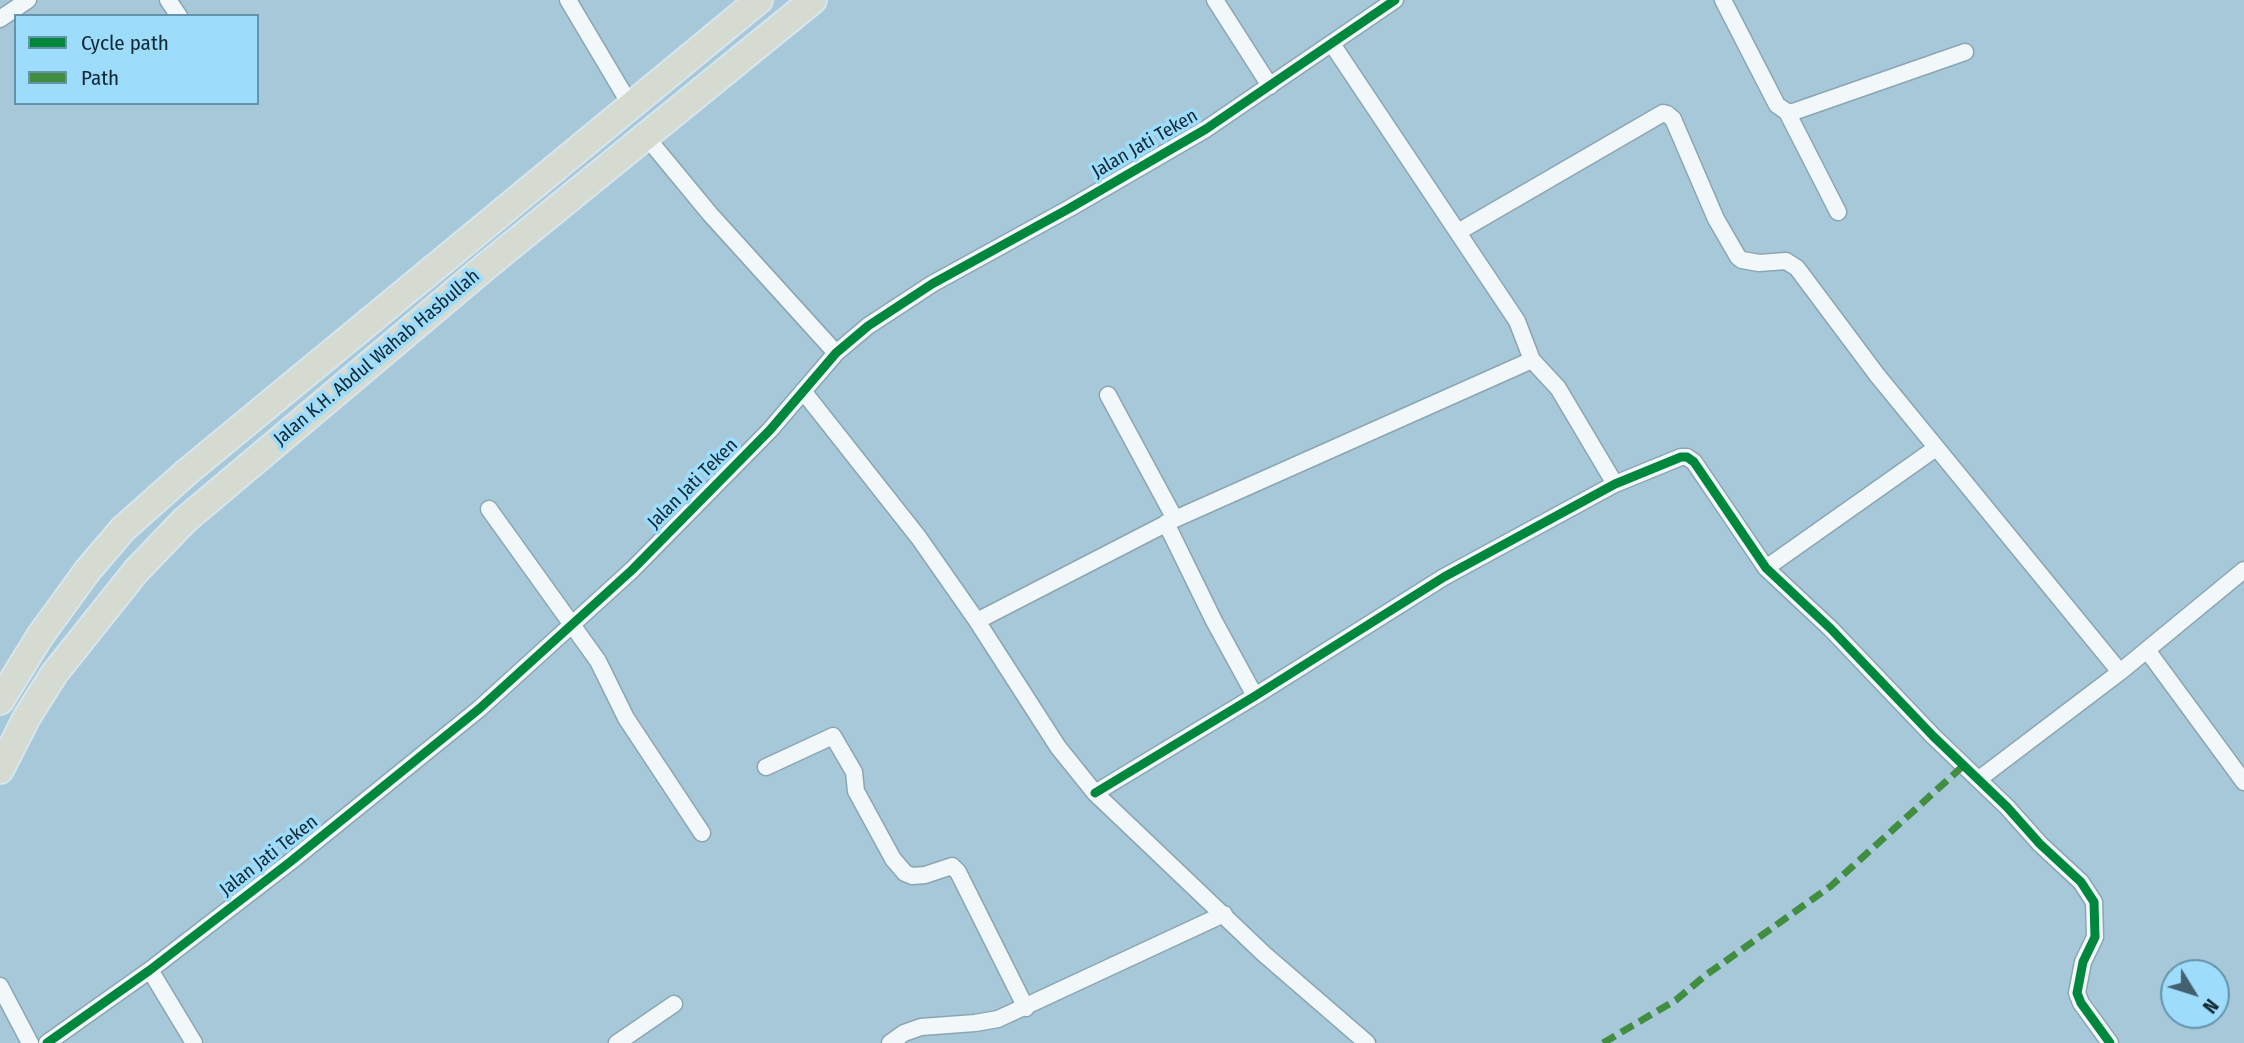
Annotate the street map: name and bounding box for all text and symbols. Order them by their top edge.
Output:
legend [14,14,259,105]
text: Cycle path [81,30,169,56]
text: Path [81,65,119,91]
street label: Jalan Jati Teken [1088,105,1202,183]
street label: Jalan K.H. Abdul Wahab Hasbullah [269,265,485,451]
street label: Jalan Jati Teken [643,434,743,534]
street label: Jalan Jati Teken [215,811,323,901]
north arrow [2160,959,2230,1029]
text: N [2198,994,2223,1018]

